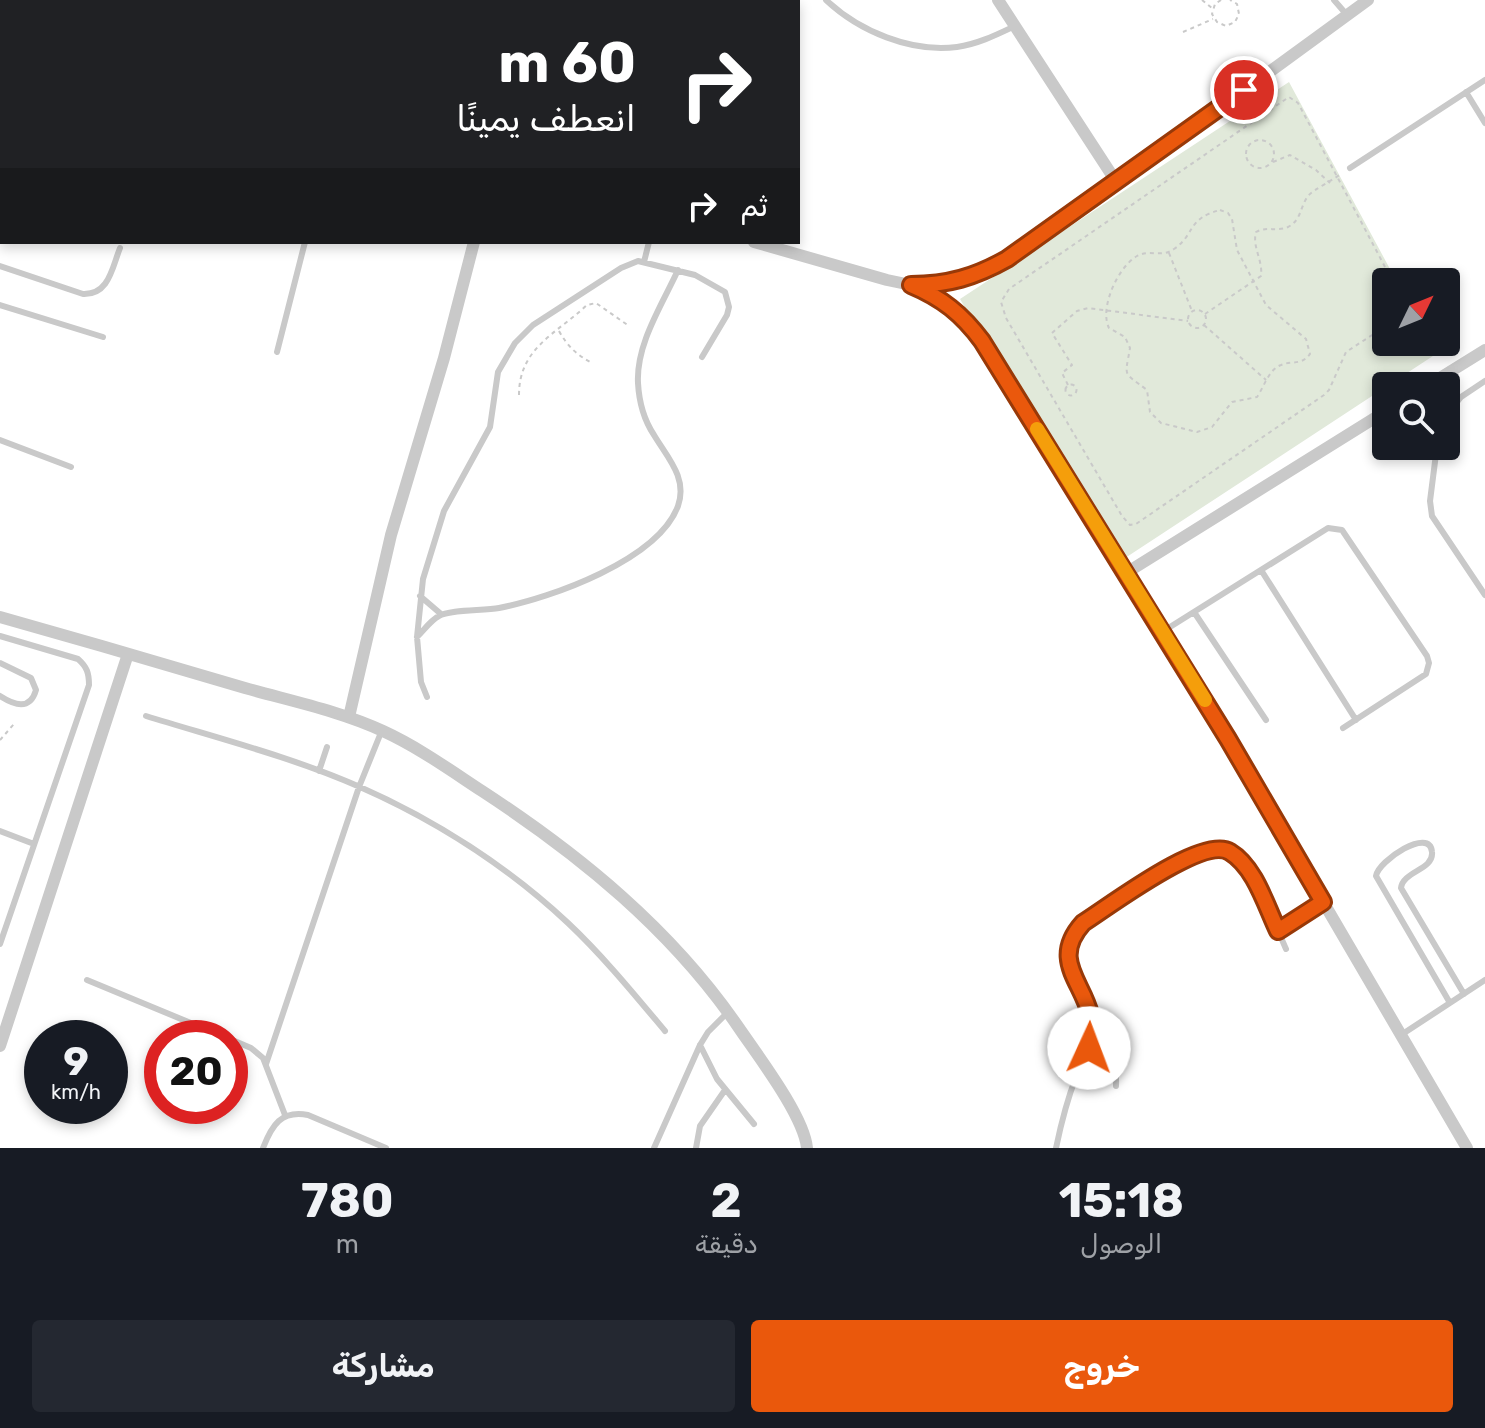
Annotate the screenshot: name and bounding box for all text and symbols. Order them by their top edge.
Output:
text: 60 m [498,30,636,96]
icon: right [664,32,768,136]
pin [1210,56,1278,124]
icon: arrive [1222,68,1266,112]
text: انعطف يمينًا [456,97,636,140]
icon: right [680,184,724,228]
text: ثم [740,188,768,224]
north arrow [1372,268,1460,356]
map controls [1372,268,1460,460]
button: search [1372,372,1460,460]
position arrow [1047,1006,1131,1090]
speed limit sign: 20 [144,1020,248,1124]
text: 9 [63,1038,89,1085]
text: km/h [51,1080,101,1104]
text: 780 [301,1172,394,1229]
text: 2 [711,1172,742,1229]
text: 15:18 [1059,1172,1184,1229]
text: m [336,1229,359,1260]
text: دقيقة [695,1229,758,1260]
text: الوصول [1080,1229,1162,1260]
button: مشاركة [32,1320,735,1412]
button: خروج [751,1320,1453,1412]

